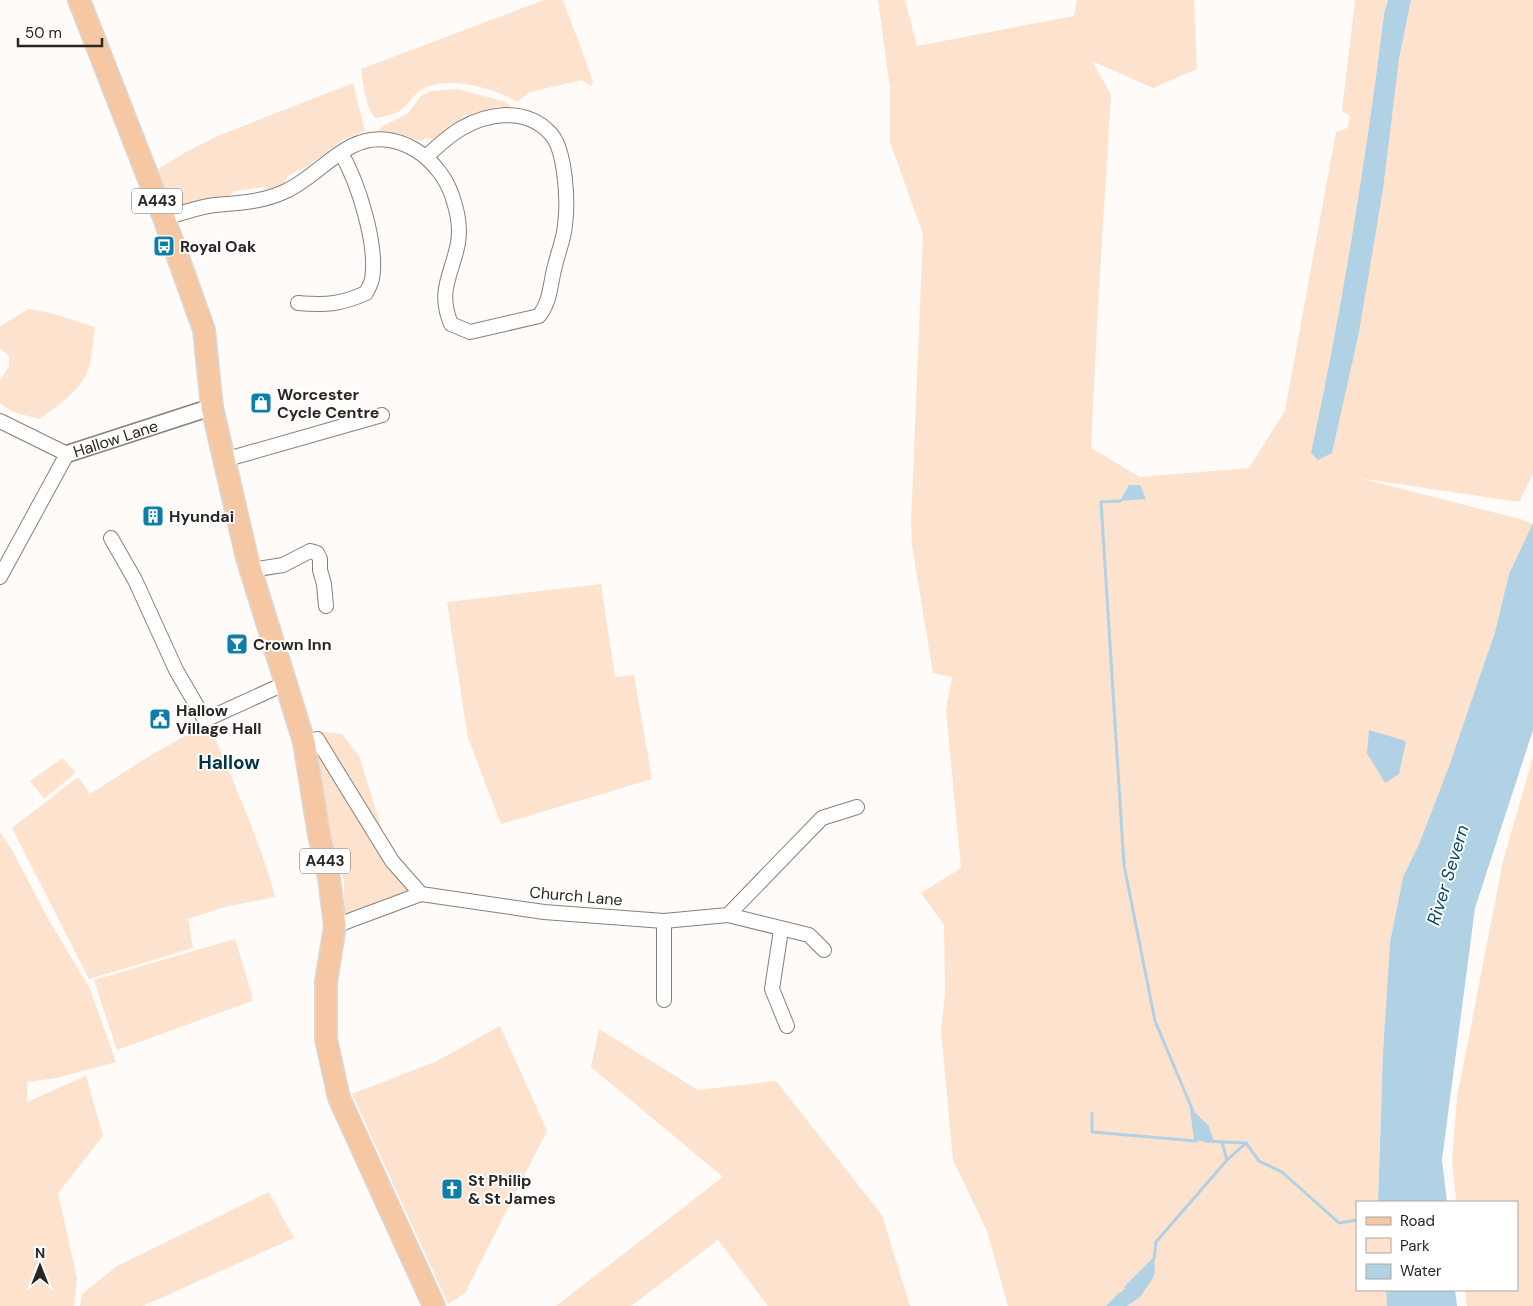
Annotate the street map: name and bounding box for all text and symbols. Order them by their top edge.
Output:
scale bar [18,15,101,47]
text: 50 m [25,23,62,43]
road number: A443 [132,188,182,214]
bus stop icon: Royal Oak [152,234,176,258]
place label: Royal Oak [180,236,257,257]
place label: Worcester Cycle Centre [277,384,379,423]
shop icon: Worcester Cycle Centre [249,391,273,415]
street label: Hallow Lane [70,415,161,462]
building icon: Hyundai [141,504,165,528]
place label: Hyundai [169,506,234,527]
bar icon: Crown Inn [225,632,249,656]
place label: Crown Inn [253,634,332,655]
place label: Hallow Village Hall [176,700,262,739]
public building icon: Hallow Village Hall [148,707,172,731]
district label: Hallow [198,750,260,775]
water label: River Severn [1421,822,1475,928]
road number: A443 [300,848,350,874]
street label: Church Lane [529,881,623,911]
place label: St Philip & St James [468,1170,556,1209]
church icon: St Philip & St James [440,1177,464,1201]
legend [1356,1201,1518,1291]
text: Road [1400,1211,1435,1231]
text: Park [1400,1236,1430,1256]
north arrow [15,1241,65,1291]
text: N [35,1244,45,1262]
text: Water [1400,1261,1442,1281]

